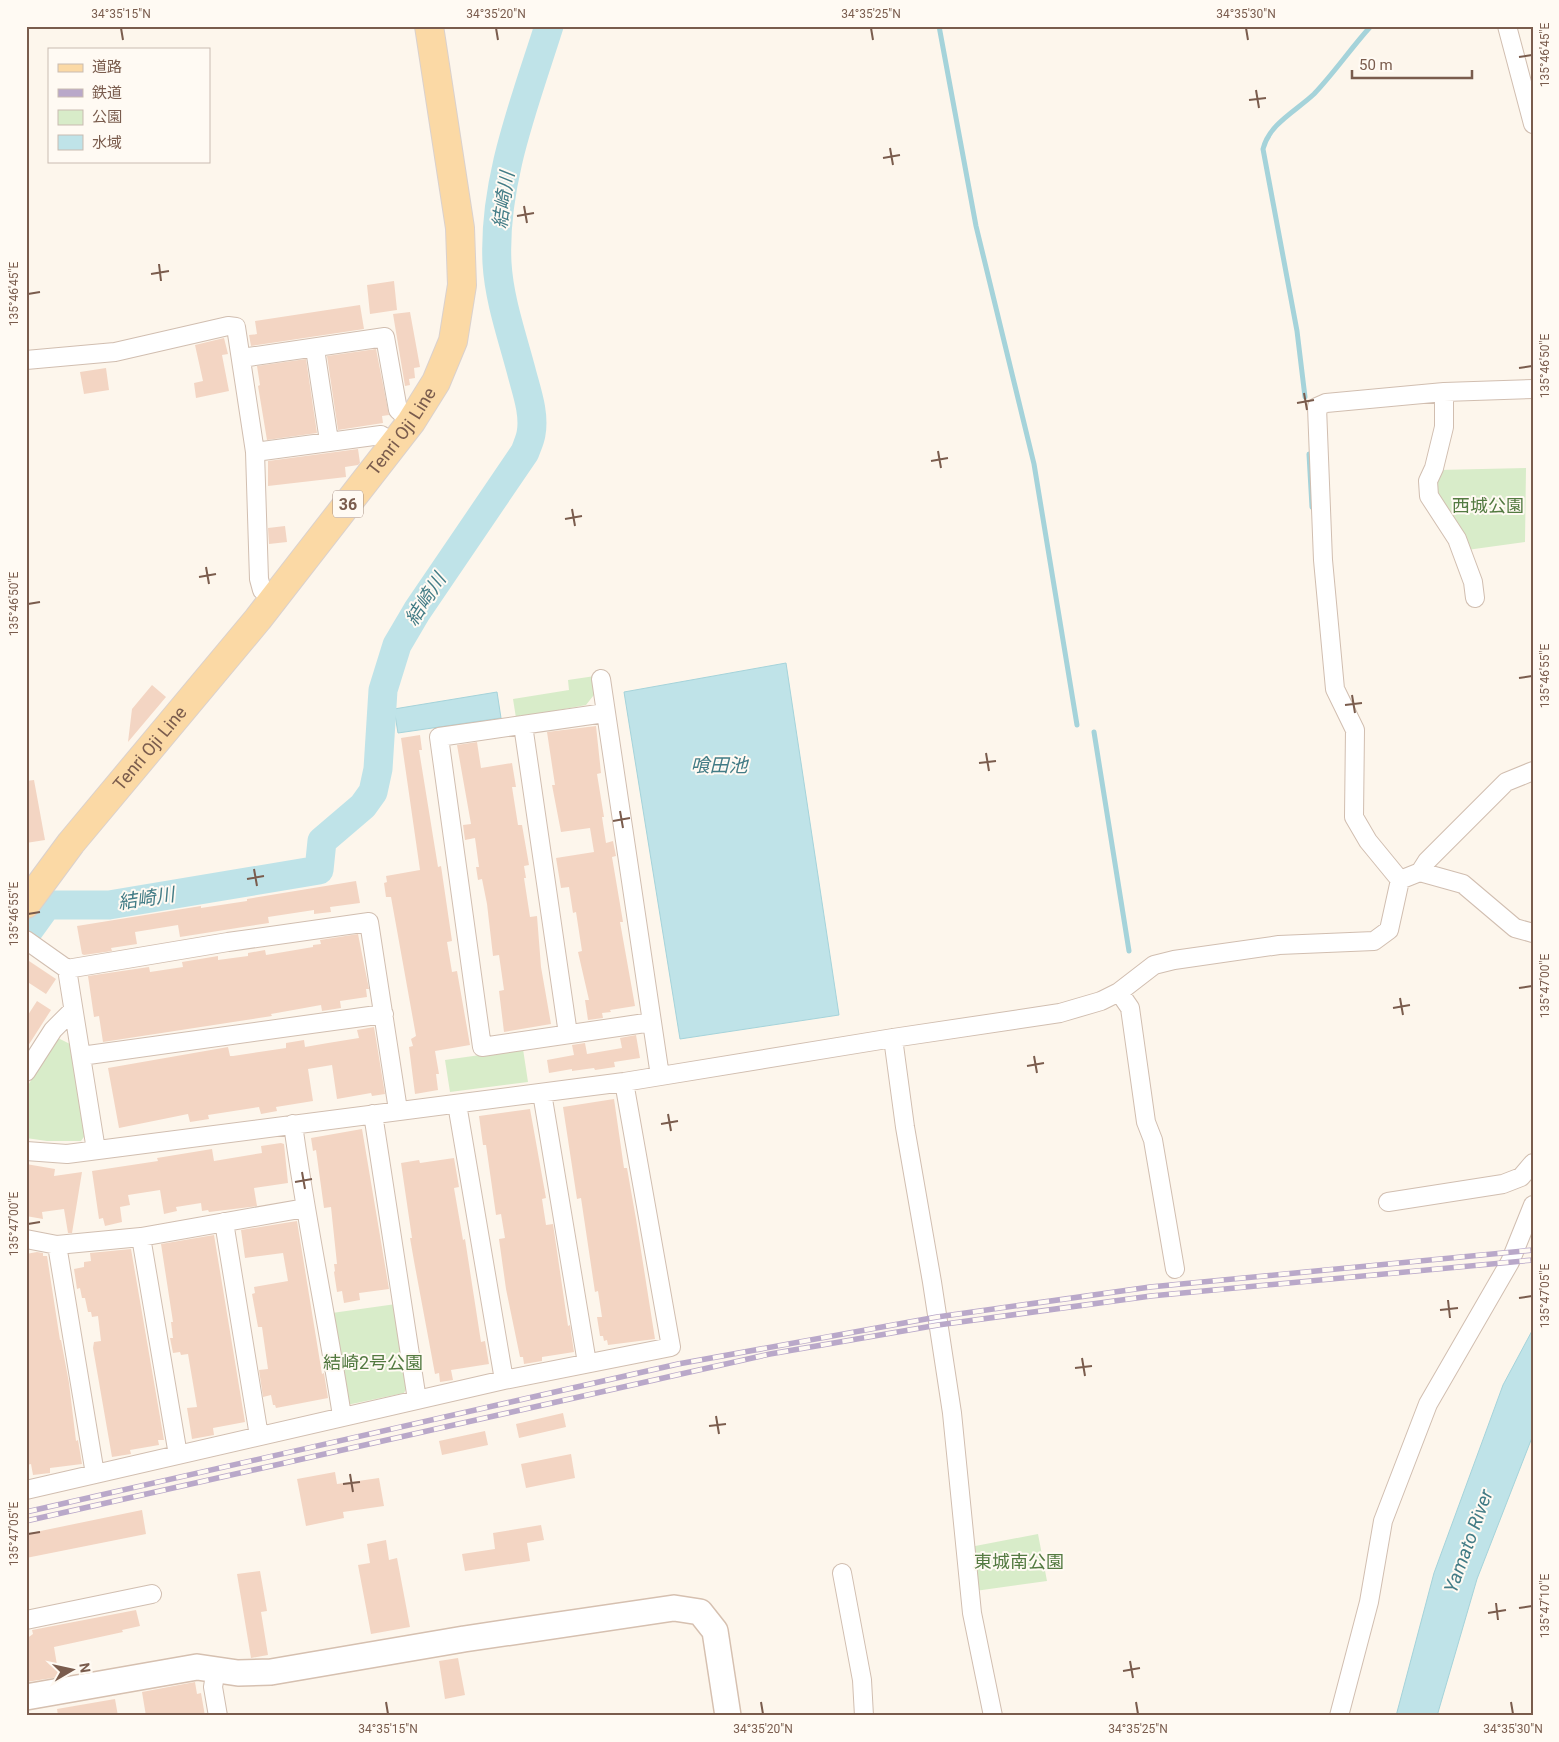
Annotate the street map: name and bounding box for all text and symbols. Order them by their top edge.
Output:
text: 34°35'15"N [91,7,151,21]
text: 34°35'20"N [466,7,526,21]
text: 34°35'25"N [841,7,901,21]
text: 34°35'30"N [1216,7,1276,21]
text: 135°46'45"E [1538,23,1552,87]
legend [48,48,210,162]
scale bar [1352,48,1472,80]
text: 50 m [1359,56,1393,74]
text: 道路 [92,58,122,76]
text: 鉄道 [92,84,122,102]
text: 公園 [92,108,122,126]
text: 水域 [92,134,122,152]
water label: 結崎川 [488,168,519,230]
text: 135°46'45"E [7,262,21,326]
text: 135°46'50"E [1538,334,1552,398]
street label: Tenri Oji Line [363,383,440,479]
road number: 36 [333,490,363,518]
park label: 西城公園 [1452,495,1524,516]
water label: 結崎川 [400,567,452,629]
text: 135°46'50"E [7,572,21,636]
text: 135°46'55"E [1538,644,1552,708]
street label: Tenri Oji Line [108,702,191,795]
water label: 喰田池 [690,754,749,777]
text: 135°46'55"E [7,882,21,946]
water label: 結崎川 [116,882,178,914]
text: 135°47'00"E [1538,954,1552,1018]
text: 135°47'00"E [7,1192,21,1256]
text: 135°47'05"E [1538,1264,1552,1328]
park label: 結崎2号公園 [323,1352,423,1373]
water label: Yamato River [1439,1486,1498,1596]
text: 135°47'05"E [7,1502,21,1566]
park label: 東城南公園 [974,1551,1064,1572]
text: 135°47'10"E [1538,1574,1552,1638]
north arrow [48,1644,98,1694]
text: N [76,1662,94,1674]
text: 34°35'15"N [358,1722,418,1736]
text: 34°35'20"N [733,1722,793,1736]
text: 34°35'25"N [1108,1722,1168,1736]
text: 34°35'30"N [1483,1722,1543,1736]

